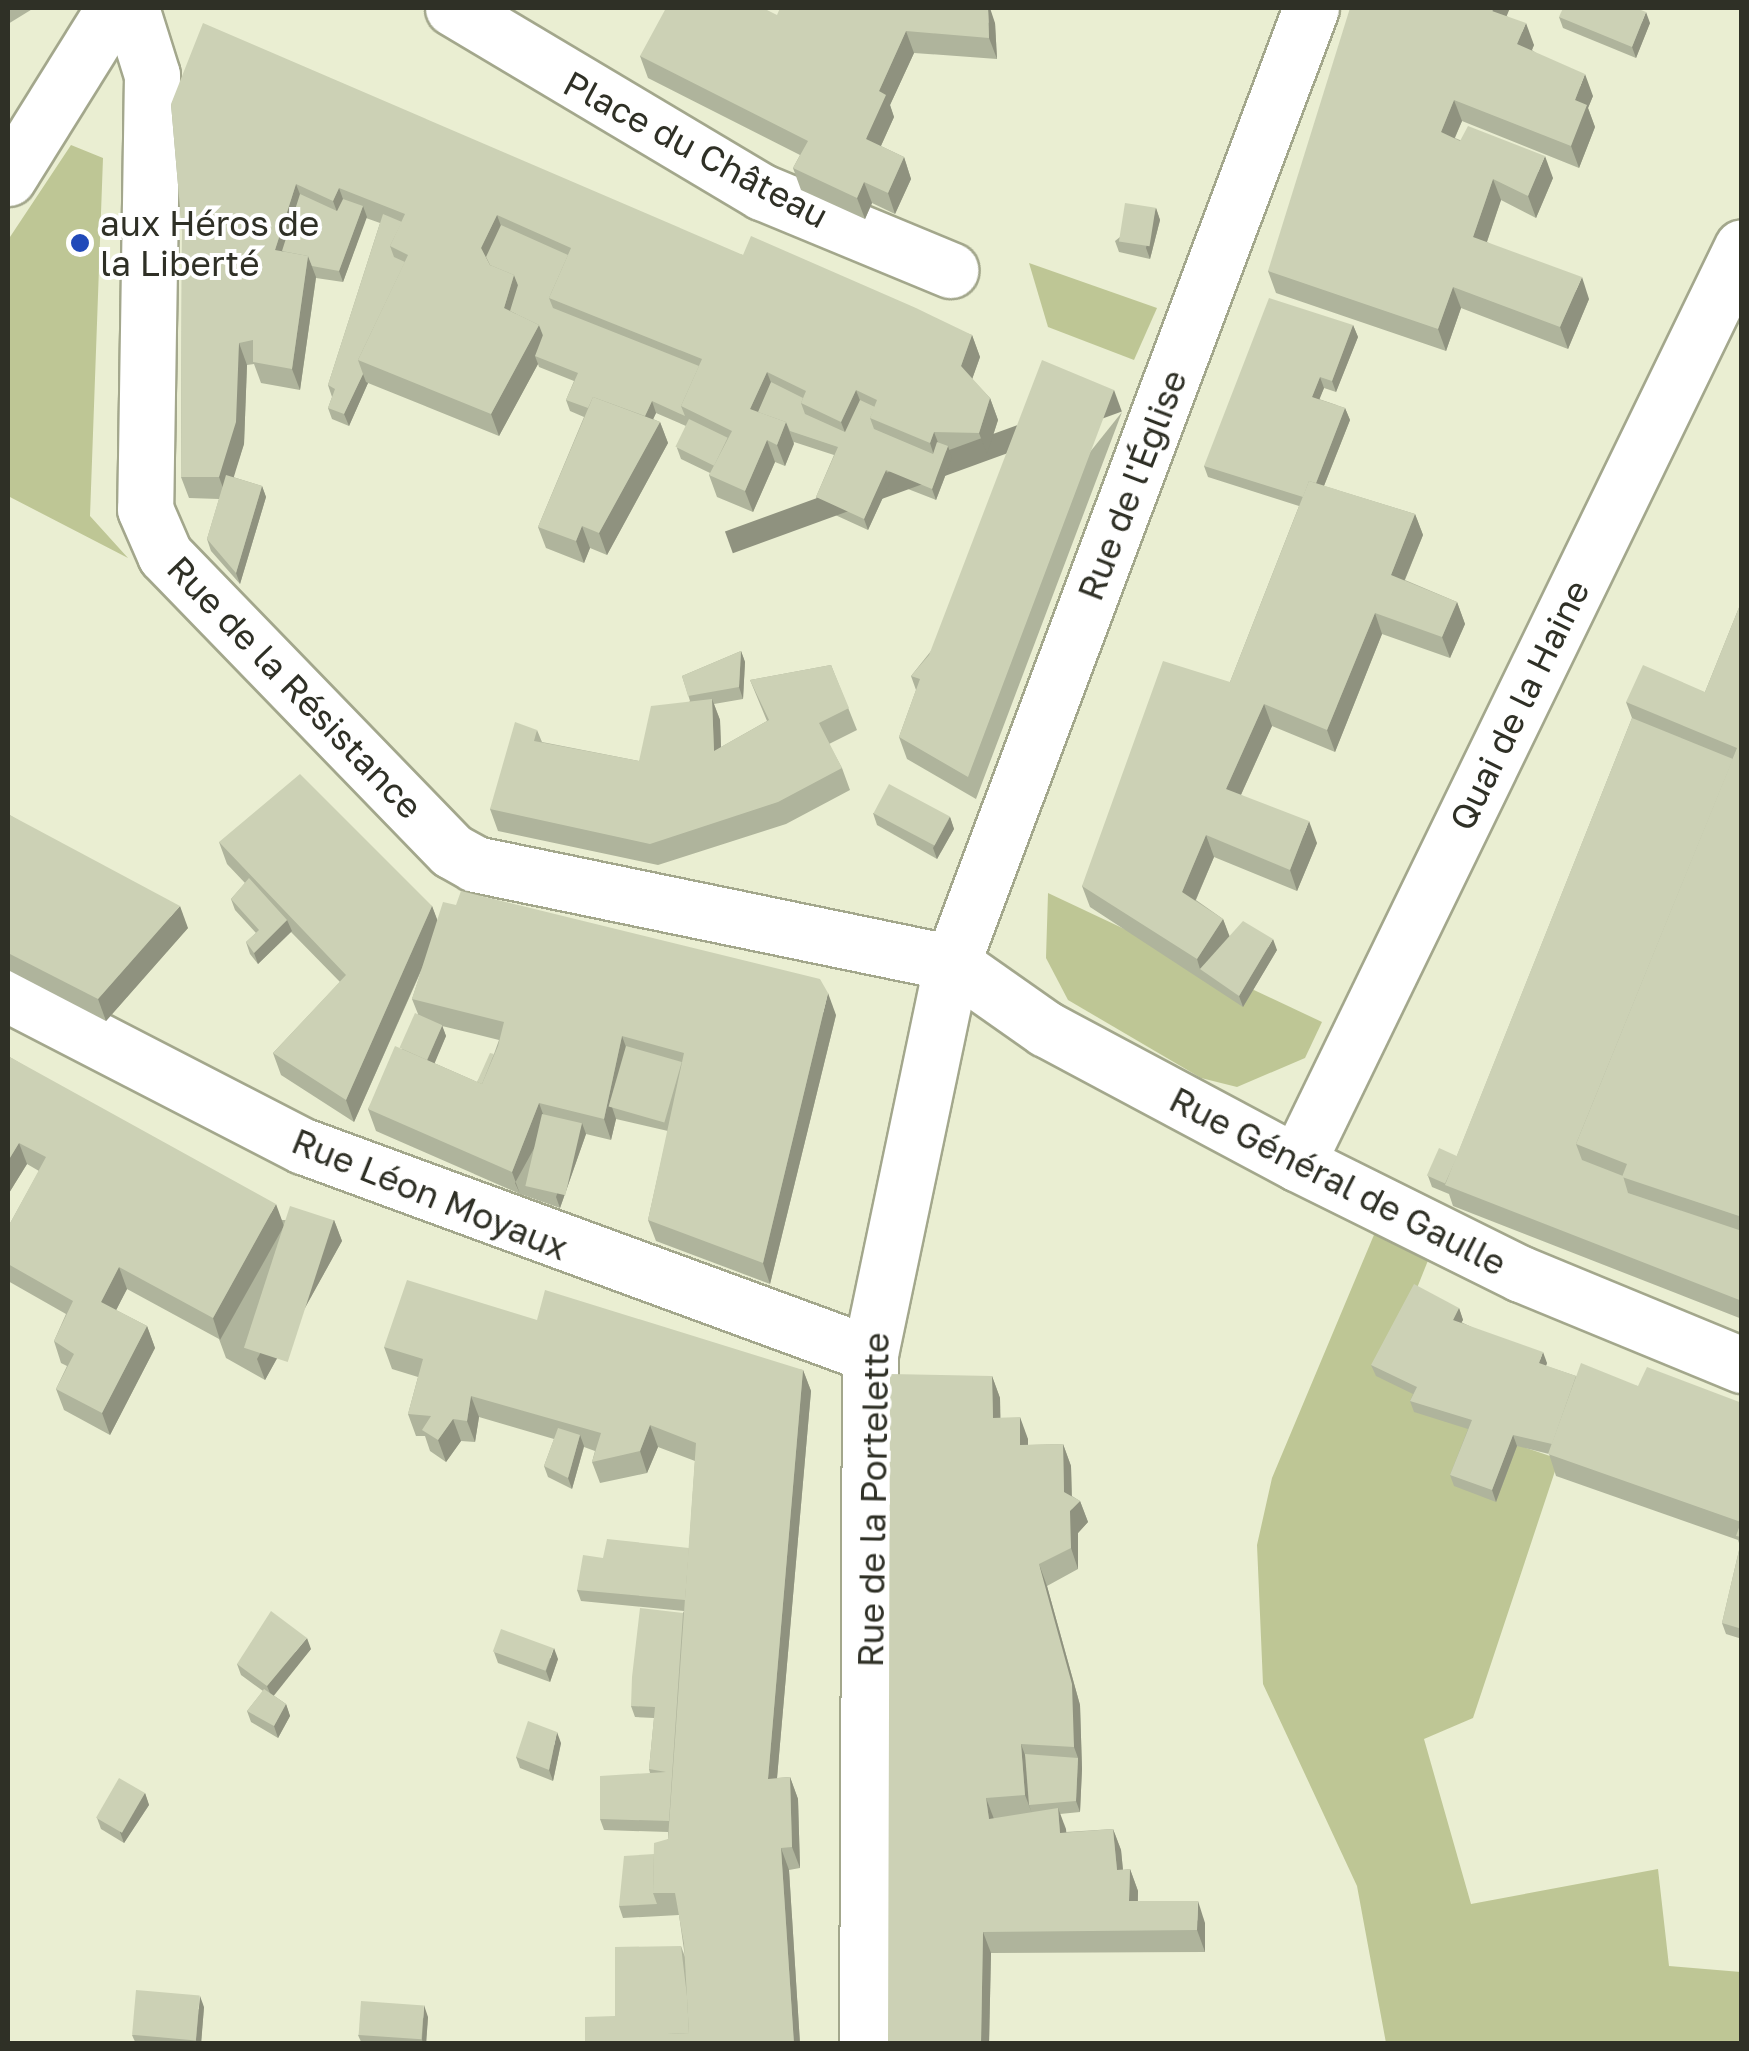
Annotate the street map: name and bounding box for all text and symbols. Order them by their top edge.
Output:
street label: Place du Château [557,62,835,236]
place label: aux Héros de la Liberté [100,202,319,284]
marker: aux Héros de la Liberté [69,232,91,254]
street label: Rue de l'Église [1069,364,1195,606]
street label: Rue de la Résistance [159,547,431,827]
street label: Quai de la Haine [1440,573,1598,837]
street label: Rue Général de Gaulle [1163,1078,1513,1284]
street label: Rue Léon Moyaux [286,1120,574,1268]
street label: Rue de la Portelette [849,1332,897,1668]

